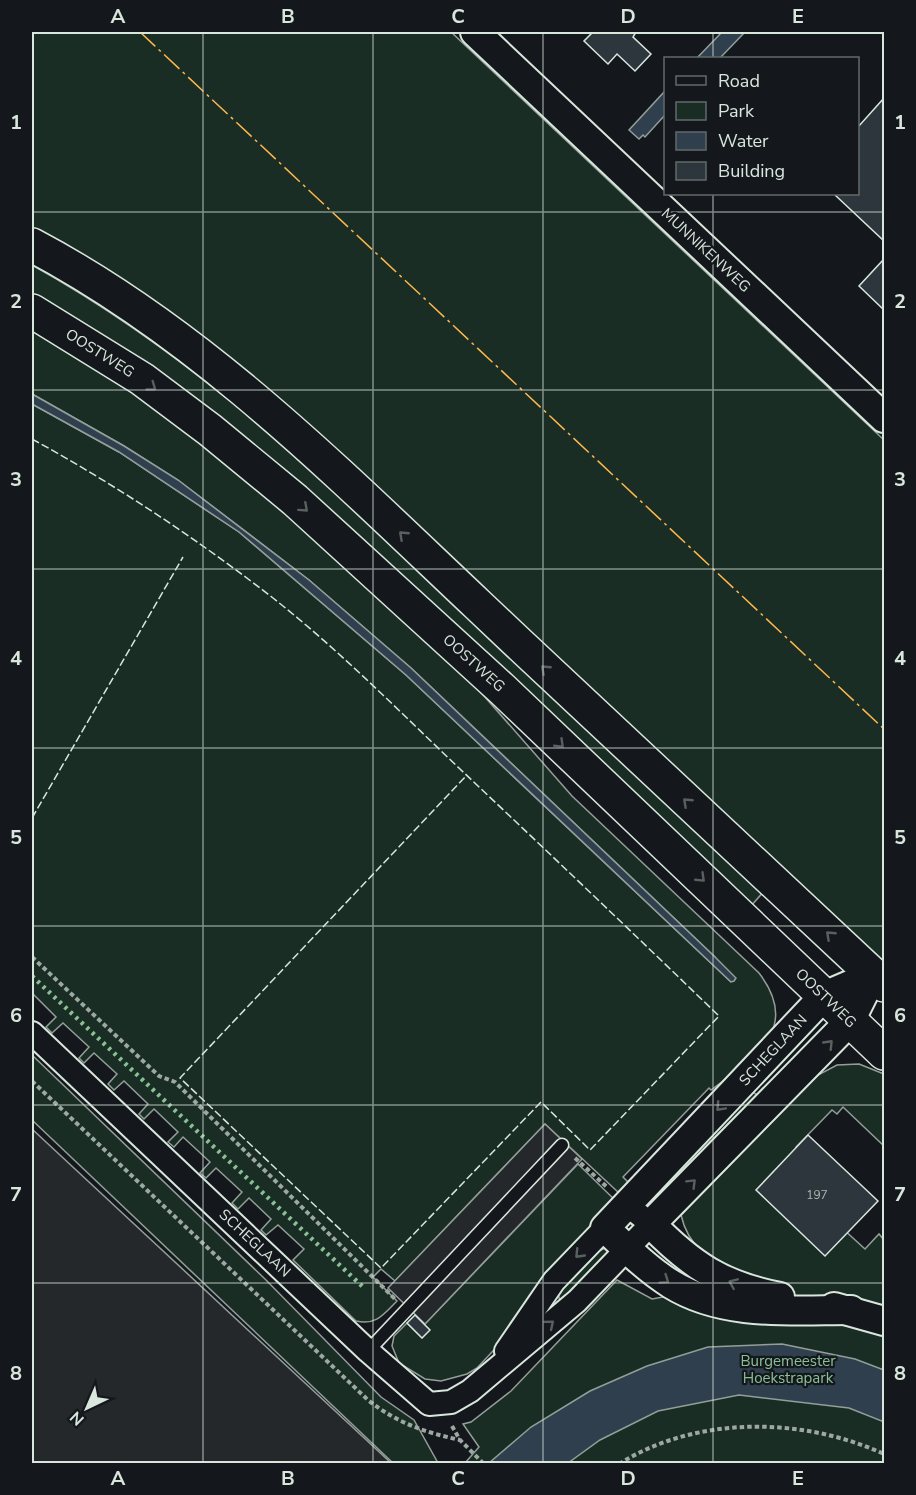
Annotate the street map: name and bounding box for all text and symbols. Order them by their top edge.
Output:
text: A [111,3,126,30]
text: B [281,3,295,30]
text: C [451,3,465,30]
text: D [620,3,636,30]
text: E [792,3,804,30]
legend [664,57,859,195]
text: Road [718,69,760,93]
text: Park [718,99,755,123]
text: 1 [10,109,22,136]
text: 1 [894,109,906,136]
text: Water [718,129,769,153]
text: Building [718,159,785,183]
street label: MUNNIKENWEG [657,203,755,297]
text: 2 [10,288,22,315]
text: 2 [894,288,906,315]
street label: OOSTWEG [62,324,138,382]
one-way arrow [145,380,156,391]
text: 3 [10,466,22,493]
text: 3 [894,466,906,493]
one-way arrow [297,501,308,512]
one-way arrow [400,531,411,542]
street label: OOSTWEG [439,630,509,696]
text: 4 [10,645,22,672]
text: 4 [894,645,906,672]
one-way arrow [542,665,553,676]
one-way arrow [552,736,563,747]
one-way arrow [684,798,694,809]
text: 5 [10,824,22,851]
text: 5 [894,824,906,851]
one-way arrow [695,871,705,882]
one-way arrow [827,931,837,942]
street label: OOSTWEG [791,964,861,1032]
text: 6 [10,1002,22,1029]
text: 6 [894,1002,906,1029]
street label: SCHEGLAAN [735,1010,811,1090]
one-way arrow [822,1040,833,1050]
one-way arrow [716,1099,727,1110]
one-way arrow [685,1179,696,1189]
text: 7 [10,1181,22,1208]
text: 7 [894,1181,906,1208]
house number: 197 [806,1187,828,1203]
street label: SCHEGLAAN [215,1205,295,1281]
one-way arrow [576,1247,587,1258]
one-way arrow [658,1273,669,1284]
one-way arrow [729,1278,740,1290]
one-way arrow [543,1321,554,1332]
park label: Burgemeester Hoekstrapark [740,1351,836,1388]
text: 8 [10,1360,22,1387]
text: 8 [894,1360,906,1387]
north arrow [57,1378,117,1438]
text: N [65,1406,89,1430]
text: A [111,1465,126,1492]
text: B [281,1465,295,1492]
text: C [451,1465,465,1492]
text: D [620,1465,636,1492]
text: E [792,1465,804,1492]

